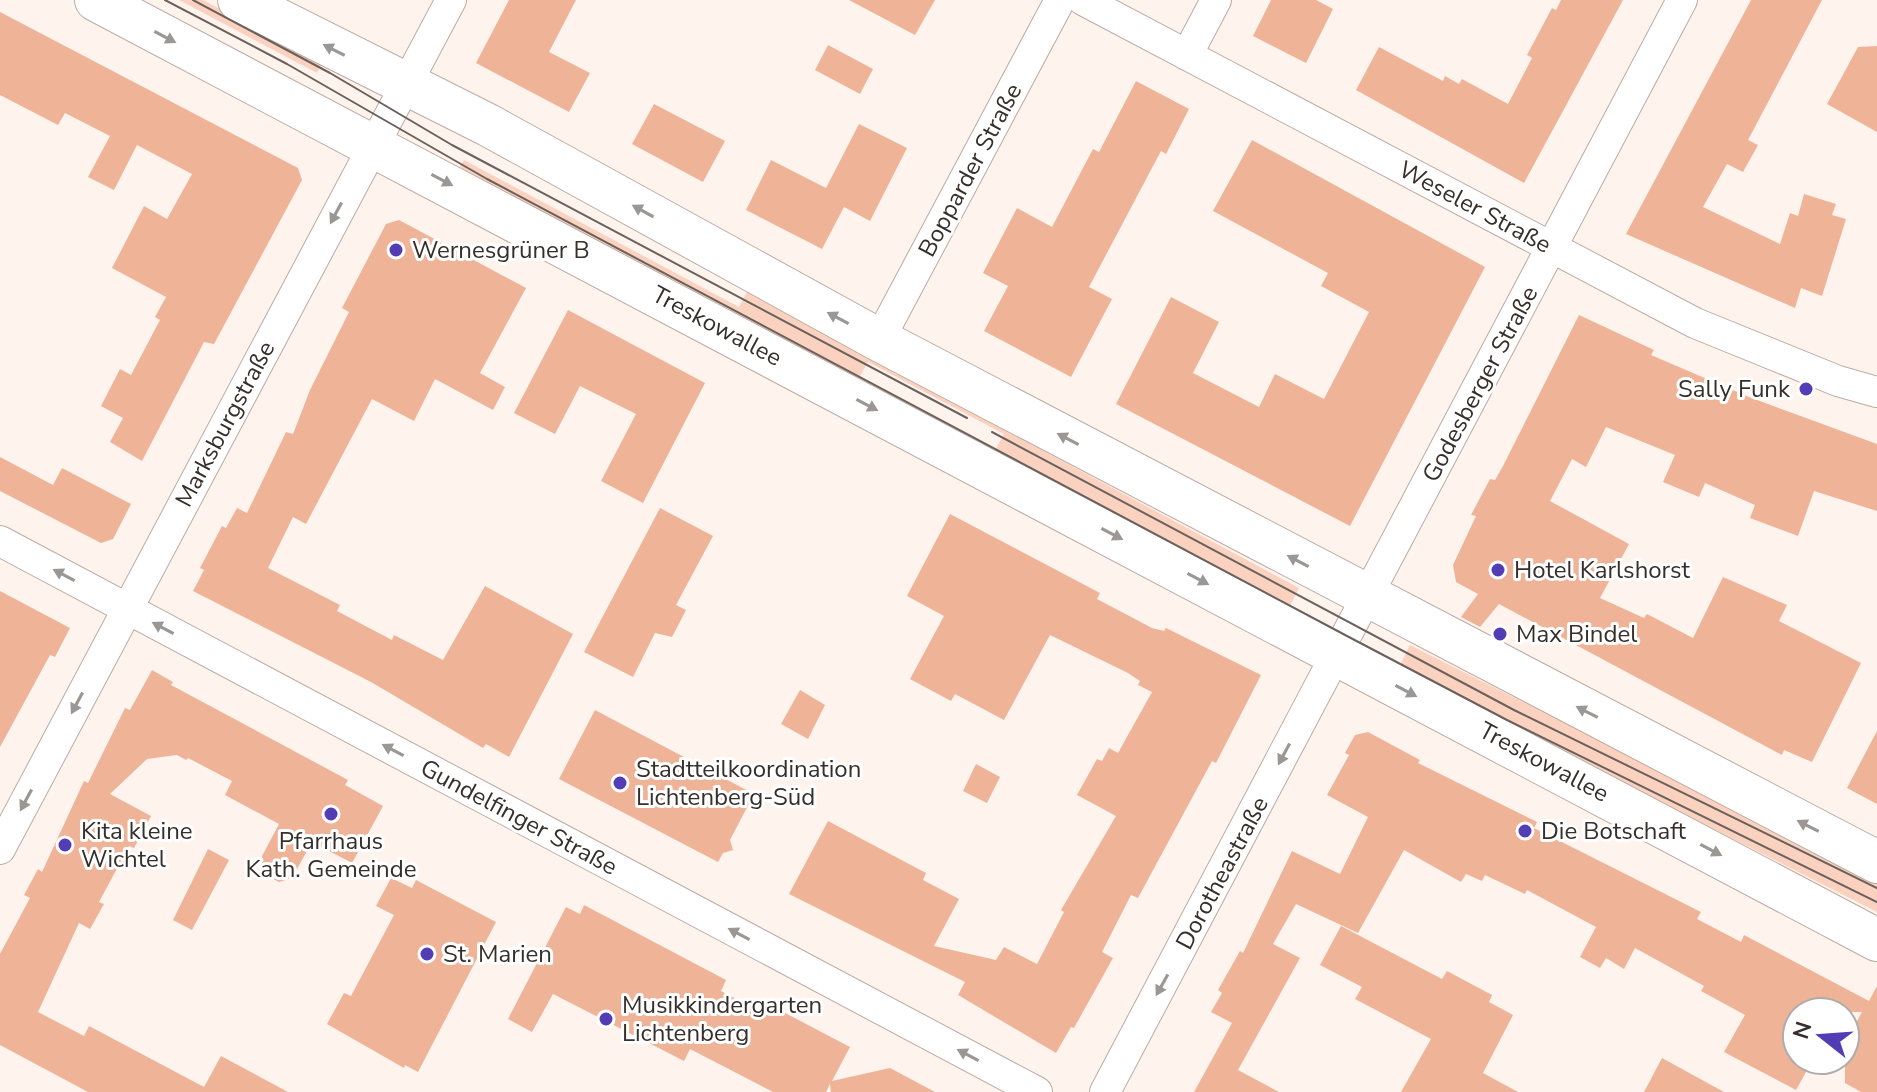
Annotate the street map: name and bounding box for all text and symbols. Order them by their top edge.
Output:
one-way arrow [153,30,176,43]
one-way arrow [323,44,346,57]
street label: Bopparder Straße [911,78,1029,262]
street label: Weseler Straße [1393,153,1557,261]
one-way arrow [431,172,453,186]
one-way arrow [330,202,343,225]
one-way arrow [632,204,655,218]
place label: Wernesgrüner B [412,234,590,266]
marker: Wernesgrüner B [387,241,405,259]
street label: Treskowallee [647,278,787,374]
street label: Godesberger Straße [1415,280,1545,488]
one-way arrow [827,311,849,325]
street label: Marksburgstraße [168,335,282,513]
place label: Sally Funk [1678,373,1791,405]
marker: Sally Funk [1797,380,1815,398]
one-way arrow [855,398,878,411]
one-way arrow [1056,433,1079,446]
one-way arrow [1101,526,1123,540]
one-way arrow [1286,554,1309,568]
place label: Hotel Karlshorst [1514,554,1691,586]
marker: Hotel Karlshorst [1489,561,1507,579]
one-way arrow [52,569,75,582]
one-way arrow [1187,573,1210,586]
place label: Max Bindel [1516,618,1637,650]
one-way arrow [152,622,175,635]
marker: Max Bindel [1491,625,1509,643]
one-way arrow [1395,684,1418,697]
one-way arrow [71,692,85,714]
one-way arrow [1576,705,1599,719]
street label: Treskowallee [1474,714,1614,810]
one-way arrow [382,743,405,757]
one-way arrow [1278,743,1292,765]
street label: Gundelfinger Straße [415,752,623,882]
place label: Stadtteilkoordination Lichtenberg-Süd [636,753,861,813]
marker: Stadtteilkoordination Lichtenberg-Süd [611,774,629,792]
one-way arrow [19,789,33,811]
street label: Dorotheastraße [1168,791,1276,955]
marker: Pfarrhaus Kath. Gemeinde [322,805,340,823]
place label: Kita kleine Wichtel [81,815,193,875]
place label: Die Botschaft [1541,815,1687,847]
one-way arrow [1796,820,1819,833]
marker: Die Botschaft [1516,822,1534,840]
place label: Pfarrhaus Kath. Gemeinde [246,825,416,885]
marker: Kita kleine Wichtel [56,836,74,854]
one-way arrow [1700,843,1722,857]
one-way arrow [727,927,750,940]
place label: St. Marien [443,938,552,970]
marker: St. Marien [418,945,436,963]
one-way arrow [1155,974,1169,997]
place label: Musikkindergarten Lichtenberg [622,989,822,1049]
north arrow [1781,996,1861,1076]
marker: Musikkindergarten Lichtenberg [597,1010,615,1028]
text: N [1786,1018,1820,1043]
one-way arrow [957,1049,980,1062]

